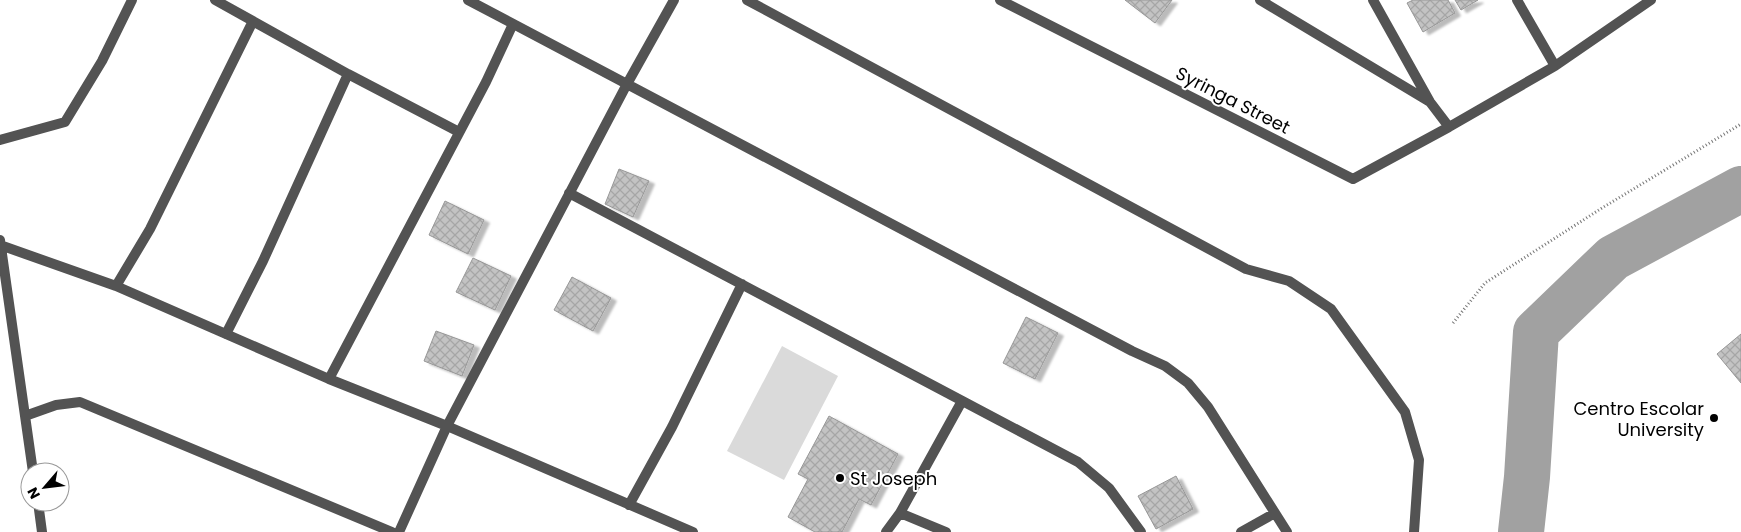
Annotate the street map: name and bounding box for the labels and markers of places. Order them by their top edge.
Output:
place label: Centro Escolar University [1573,396,1704,442]
marker: Centro Escolar University [1708,412,1720,424]
place label: St Joseph [850,466,937,491]
marker: St Joseph [834,472,846,484]

